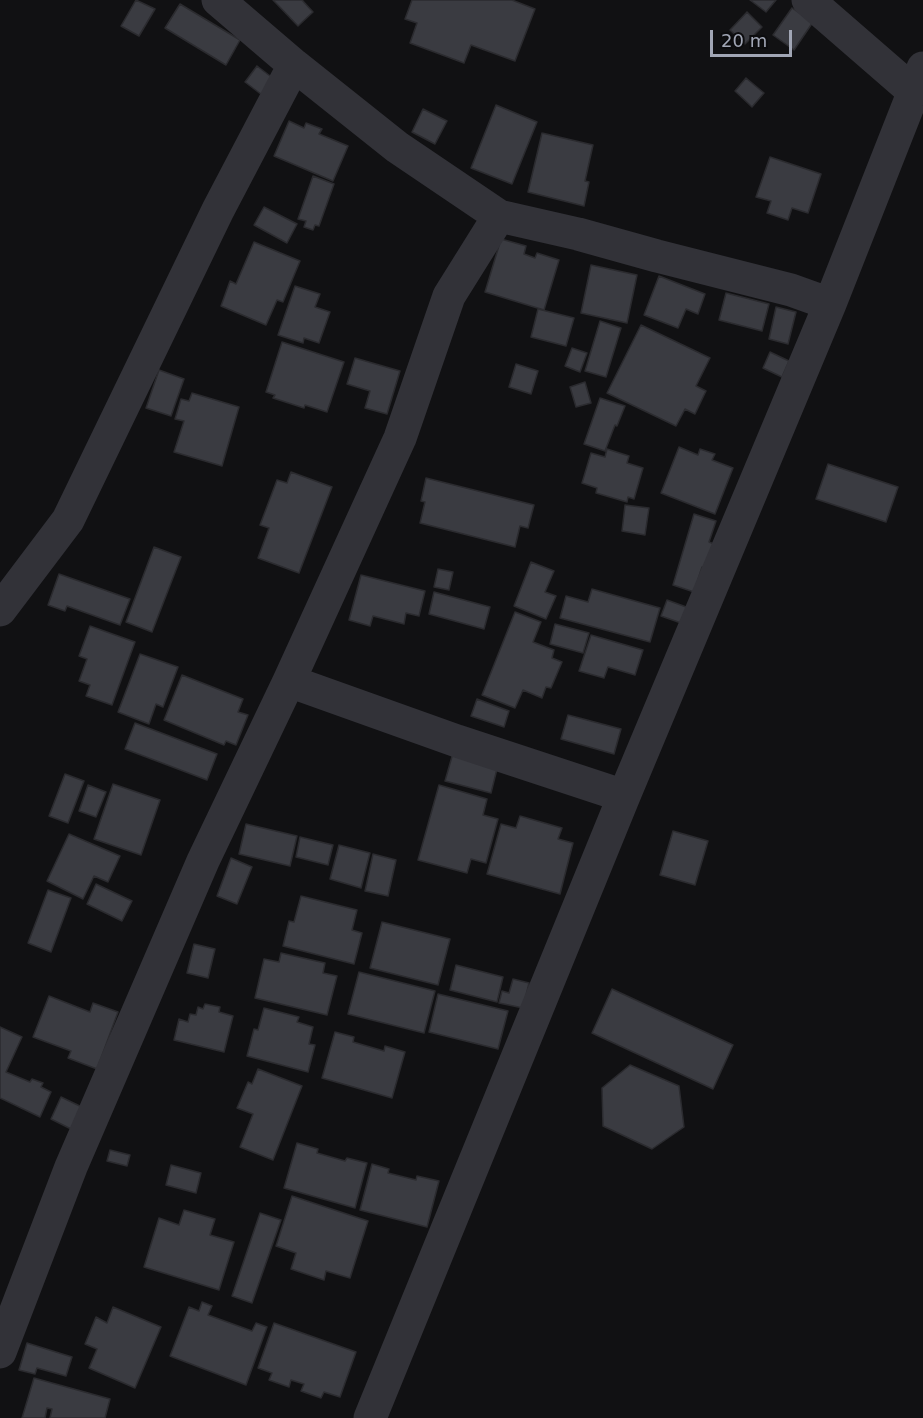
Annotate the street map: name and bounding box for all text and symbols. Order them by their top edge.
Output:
scale bar [713,18,796,56]
text: 20 m [721,30,767,51]

